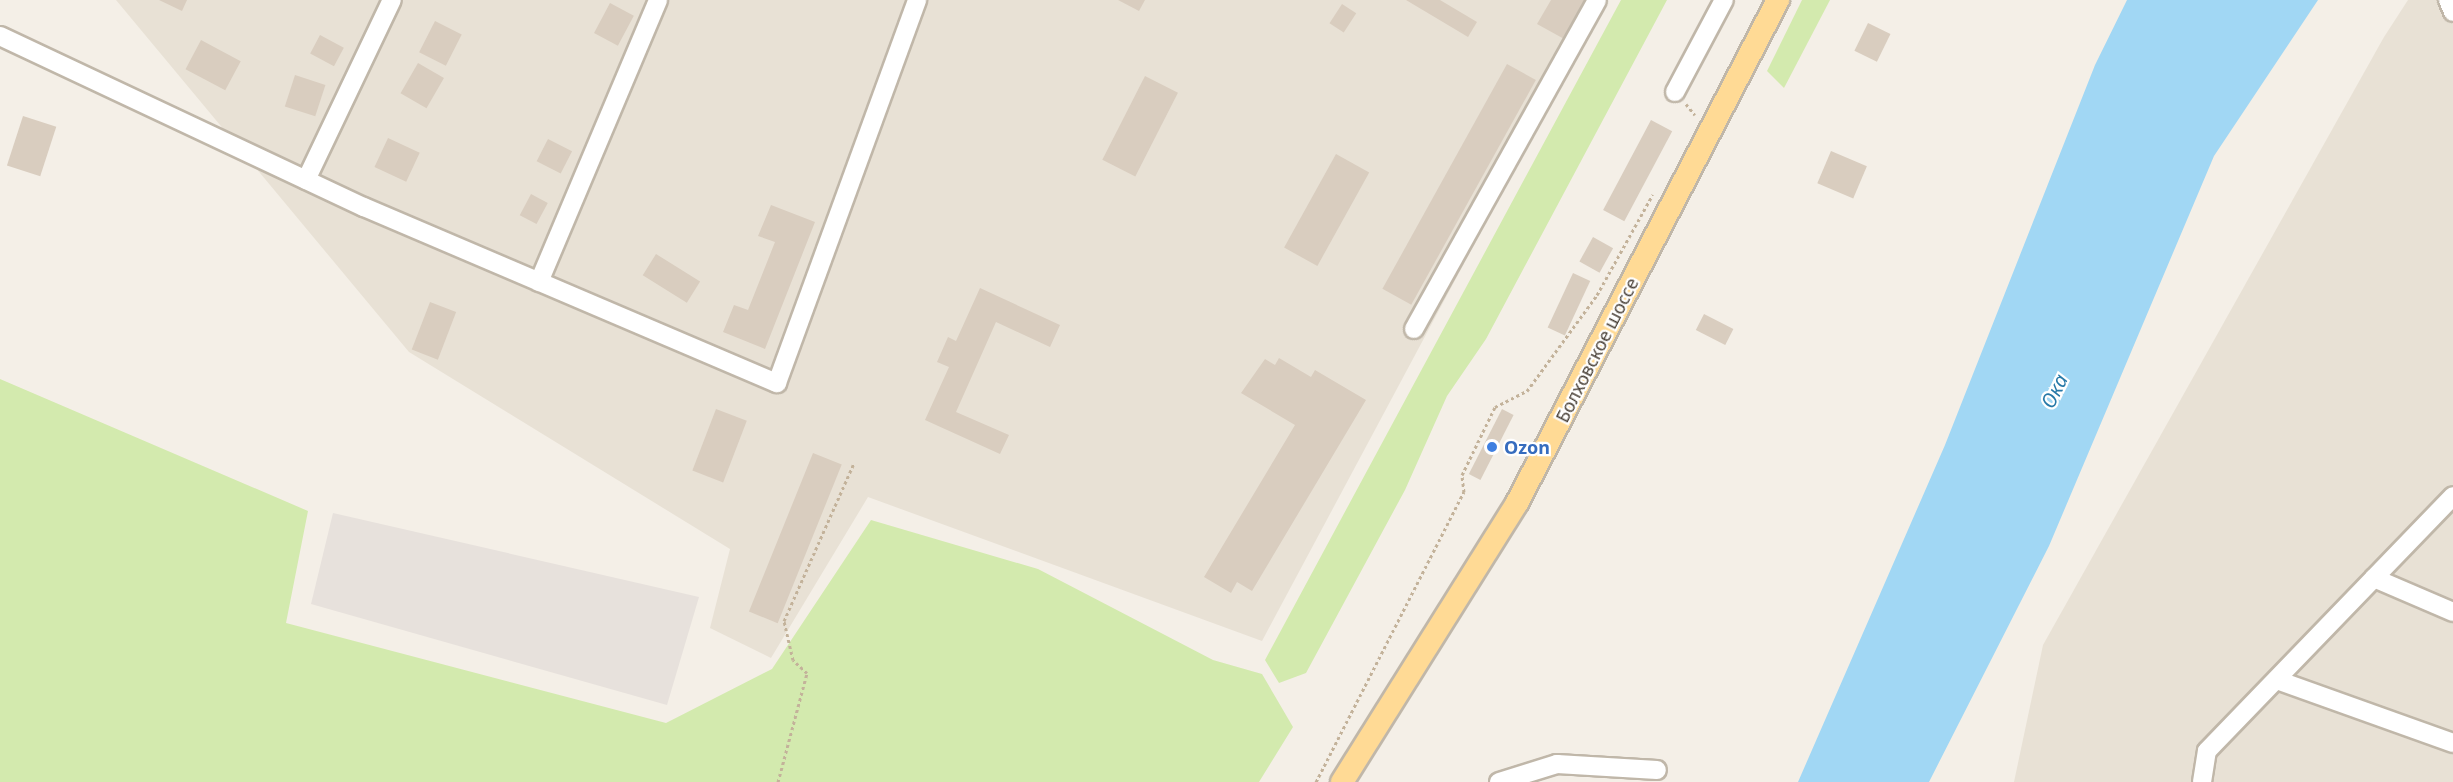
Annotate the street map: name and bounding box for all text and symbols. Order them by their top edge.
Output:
street label: Болховское шоссе [1551,274,1643,426]
water label: Ока [2036,370,2072,412]
place label: Ozon [1504,436,1550,458]
marker: Ozon [1485,440,1499,454]

